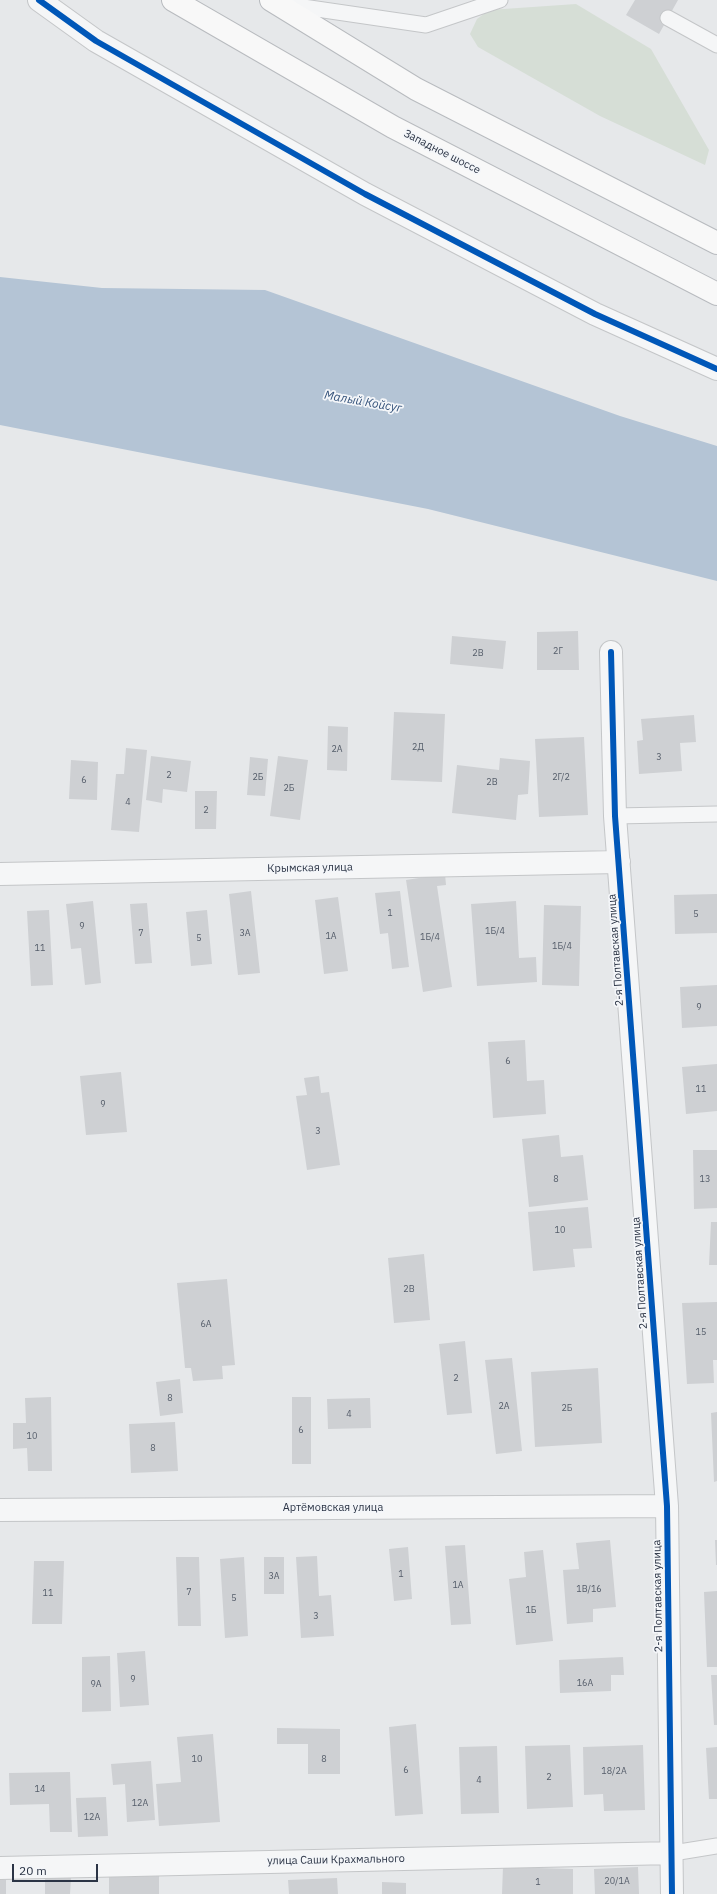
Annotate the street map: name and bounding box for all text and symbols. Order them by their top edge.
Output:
street label: Западное шоссе [401,127,483,177]
water label: Малый Койсуг [323,388,403,416]
house number: 2Г [553,646,563,656]
house number: 2В [472,648,484,658]
house number: 2Д [412,742,424,752]
house number: 2А [331,744,343,754]
house number: 3 [656,752,662,762]
house number: 2 [166,770,172,780]
house number: 2Б [252,772,264,782]
house number: 2Г/2 [552,772,570,782]
house number: 6 [81,775,87,785]
house number: 2В [486,777,498,787]
house number: 2Б [283,783,295,793]
house number: 4 [125,797,131,807]
house number: 2 [203,805,209,815]
street label: Крымская улица [267,861,353,875]
street label: 2-я Полтавская улица [605,893,627,1007]
house number: 1 [387,908,393,918]
house number: 5 [693,909,699,919]
house number: 9 [79,921,85,931]
house number: 1Б/4 [485,926,505,936]
house number: 7 [138,928,144,938]
house number: 3А [239,928,251,938]
house number: 1А [325,931,337,941]
house number: 1Б/4 [420,932,440,942]
house number: 5 [196,933,202,943]
house number: 1Б/4 [552,941,572,951]
house number: 11 [35,943,45,953]
house number: 9 [696,1002,702,1012]
house number: 6 [505,1056,511,1066]
house number: 11 [696,1084,706,1094]
house number: 9 [100,1099,106,1109]
house number: 3 [315,1126,321,1136]
house number: 8 [553,1174,559,1184]
house number: 13 [700,1174,710,1184]
street label: 2-я Полтавская улица [629,1216,651,1330]
house number: 10 [555,1225,565,1235]
house number: 2В [403,1284,415,1294]
house number: 6А [200,1319,212,1329]
house number: 15 [696,1327,706,1337]
house number: 2 [453,1373,459,1383]
house number: 8 [167,1393,173,1403]
house number: 2А [498,1401,510,1411]
house number: 2Б [561,1403,573,1413]
house number: 4 [346,1409,352,1419]
house number: 6 [298,1425,304,1435]
house number: 10 [27,1431,37,1441]
house number: 8 [150,1443,156,1453]
street label: Артёмовская улица [283,1501,383,1515]
street label: 2-я Полтавская улица [650,1540,666,1652]
house number: 1 [398,1569,404,1579]
house number: 3А [268,1571,280,1581]
house number: 1А [452,1580,464,1590]
house number: 1В/16 [576,1584,602,1594]
house number: 7 [186,1587,192,1597]
house number: 11 [43,1588,53,1598]
house number: 5 [231,1593,237,1603]
house number: 1Б [525,1605,537,1615]
house number: 3 [313,1611,319,1621]
house number: 9 [130,1674,136,1684]
house number: 16А [577,1678,593,1688]
house number: 9А [90,1679,102,1689]
house number: 10 [192,1754,202,1764]
house number: 8 [321,1754,327,1764]
house number: 6 [403,1765,409,1775]
house number: 18/2А [601,1766,627,1776]
house number: 2 [546,1772,552,1782]
house number: 4 [476,1775,482,1785]
house number: 14 [35,1784,45,1794]
house number: 12А [132,1798,148,1808]
house number: 12А [84,1812,100,1822]
street label: улица Саши Крахмального [267,1852,405,1868]
scale bar [14,1856,100,1882]
text: 20 m [19,1863,47,1878]
house number: 20/1А [604,1876,630,1886]
house number: 1 [535,1877,541,1887]

